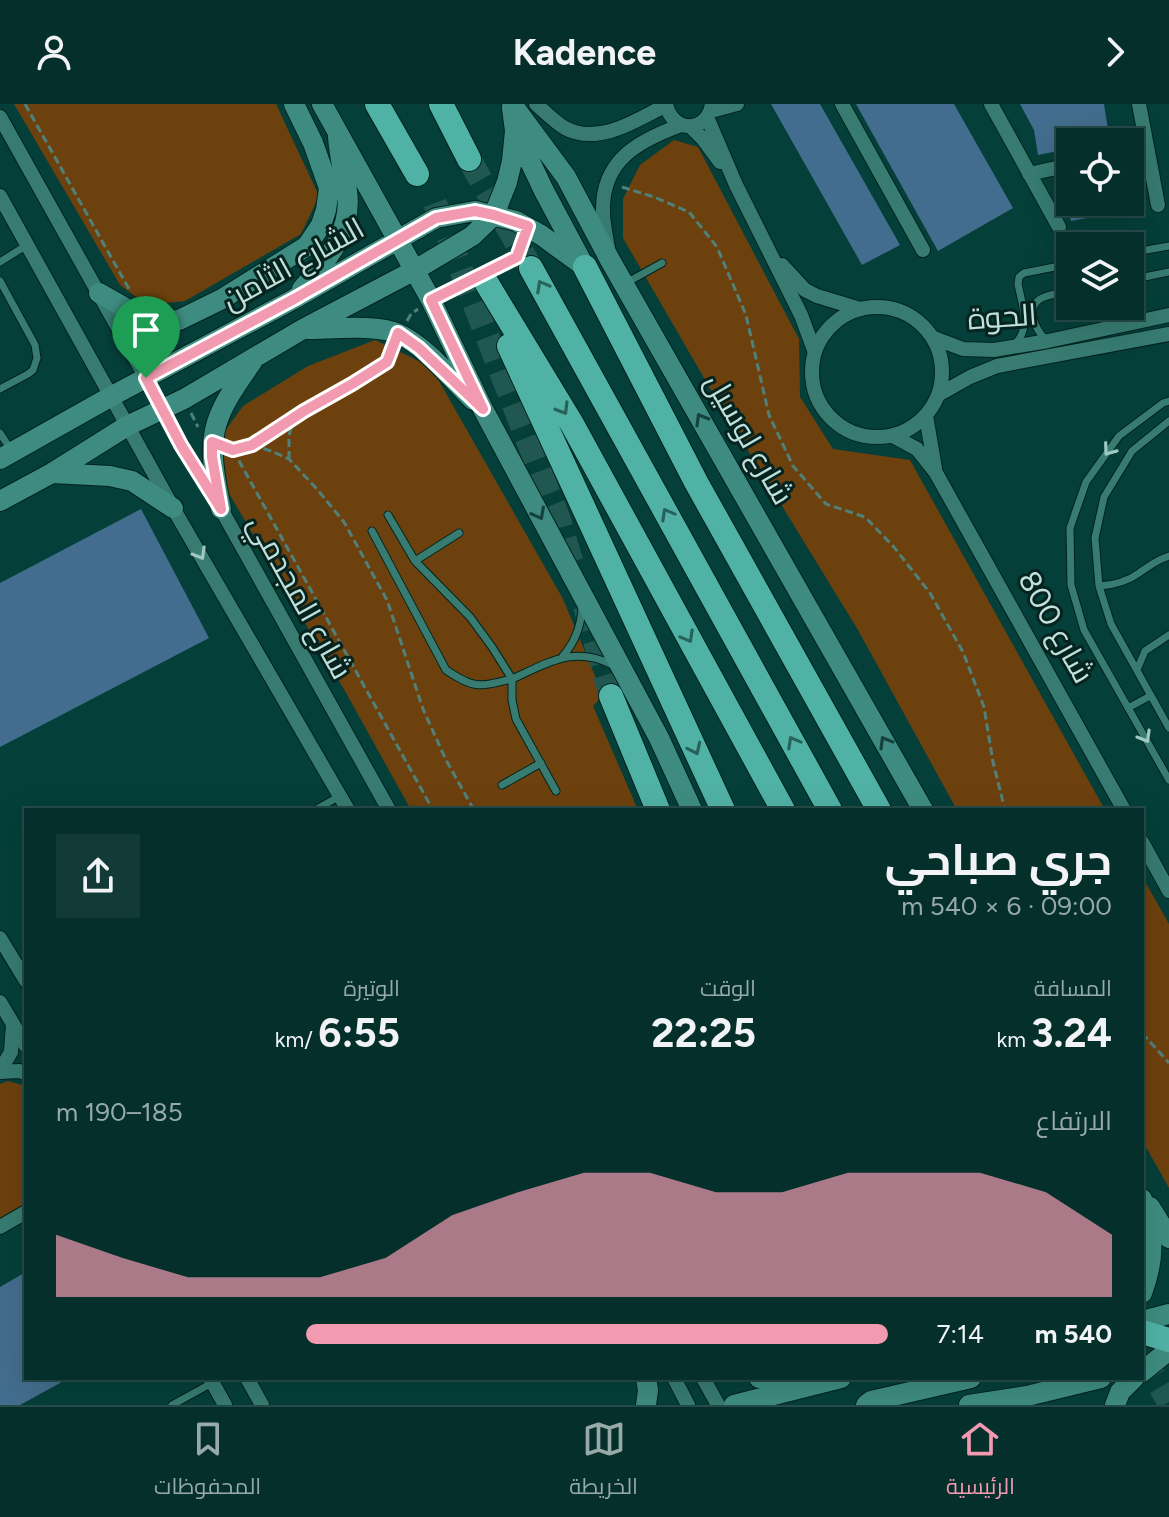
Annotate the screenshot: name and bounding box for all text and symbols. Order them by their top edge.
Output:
icon: person [32,30,76,74]
icon: forward [1093,30,1137,74]
text: Kadence [513,31,656,74]
map controls [1056,128,1144,320]
button: locate [1056,128,1144,216]
street label: الشارع الثامن [215,209,371,320]
button: layers [1056,232,1144,320]
one-way arrow [536,280,551,295]
pin [112,296,180,378]
street label: الحوة [966,296,1038,337]
icon: arrive [124,308,168,352]
street label: شارع لوسيل [695,366,802,512]
one-way arrow [553,400,569,415]
one-way arrow [695,413,711,428]
one-way arrow [1105,441,1119,455]
one-way arrow [530,506,545,521]
street label: شارع المجدمي [236,508,361,688]
one-way arrow [661,508,677,523]
one-way arrow [190,545,206,560]
street label: شارع 800 [1009,564,1102,690]
one-way arrow [678,628,694,643]
one-way arrow [1135,729,1150,744]
one-way arrow [787,735,802,750]
one-way arrow [879,736,895,751]
one-way arrow [685,741,701,755]
text: جري صباحي [885,833,1112,886]
button: share [56,834,140,918]
text: 09:00 · 6 × 540 m [901,890,1112,922]
text: الوتيرة [344,975,400,1002]
text: الوقت [700,975,756,1002]
text: المسافة [1034,975,1112,1002]
text: 6:55 [318,1009,400,1057]
text: 22:25 [651,1009,756,1057]
text: 3.24 [1031,1009,1112,1057]
text: /km [275,1026,318,1053]
text: km [997,1026,1031,1053]
text: 185–190 m [56,1096,183,1128]
text: الارتفاع [1036,1105,1112,1137]
text: 7:14 [937,1318,984,1350]
text: 540 m [1035,1318,1112,1350]
tab: المحفوظات [154,1417,261,1507]
tab: الخريطة [569,1417,638,1507]
tab: الرئيسية [946,1417,1015,1507]

